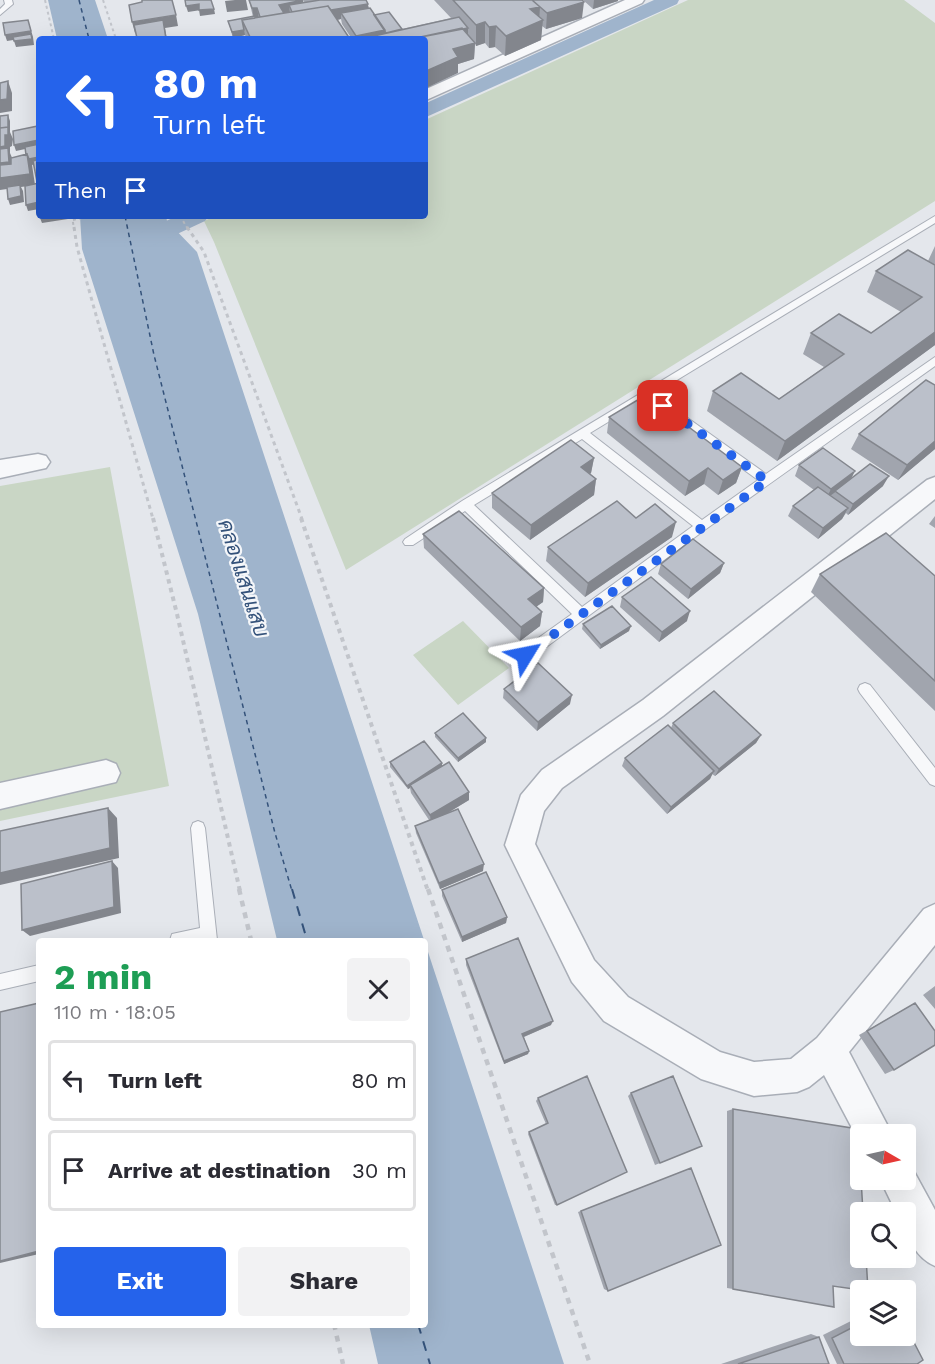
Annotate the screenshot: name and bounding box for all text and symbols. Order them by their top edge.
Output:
text: 80 m [153,59,258,108]
icon: left [54,60,132,138]
text: Turn left [153,109,265,141]
icon: arrive [119,174,152,207]
text: Then [54,178,107,203]
pin [637,380,688,431]
icon: arrive [646,389,679,422]
water label: คลองแสนแสบ [213,516,275,640]
position arrow [493,623,557,687]
text: 2 min [54,956,152,998]
button: close [347,958,410,1021]
text: 110 m · 18:05 [54,1000,176,1024]
icon: left [57,1064,90,1097]
text: Turn left [108,1068,202,1093]
text: 80 m [351,1068,407,1093]
north arrow [850,1124,916,1190]
map controls [850,1124,916,1346]
icon: arrive [57,1154,90,1187]
text: Arrive at destination [108,1158,331,1183]
text: 30 m [352,1158,407,1183]
button: search [850,1202,916,1268]
button: Exit [54,1247,226,1316]
button: Share [238,1247,410,1316]
button: layers [850,1280,916,1346]

